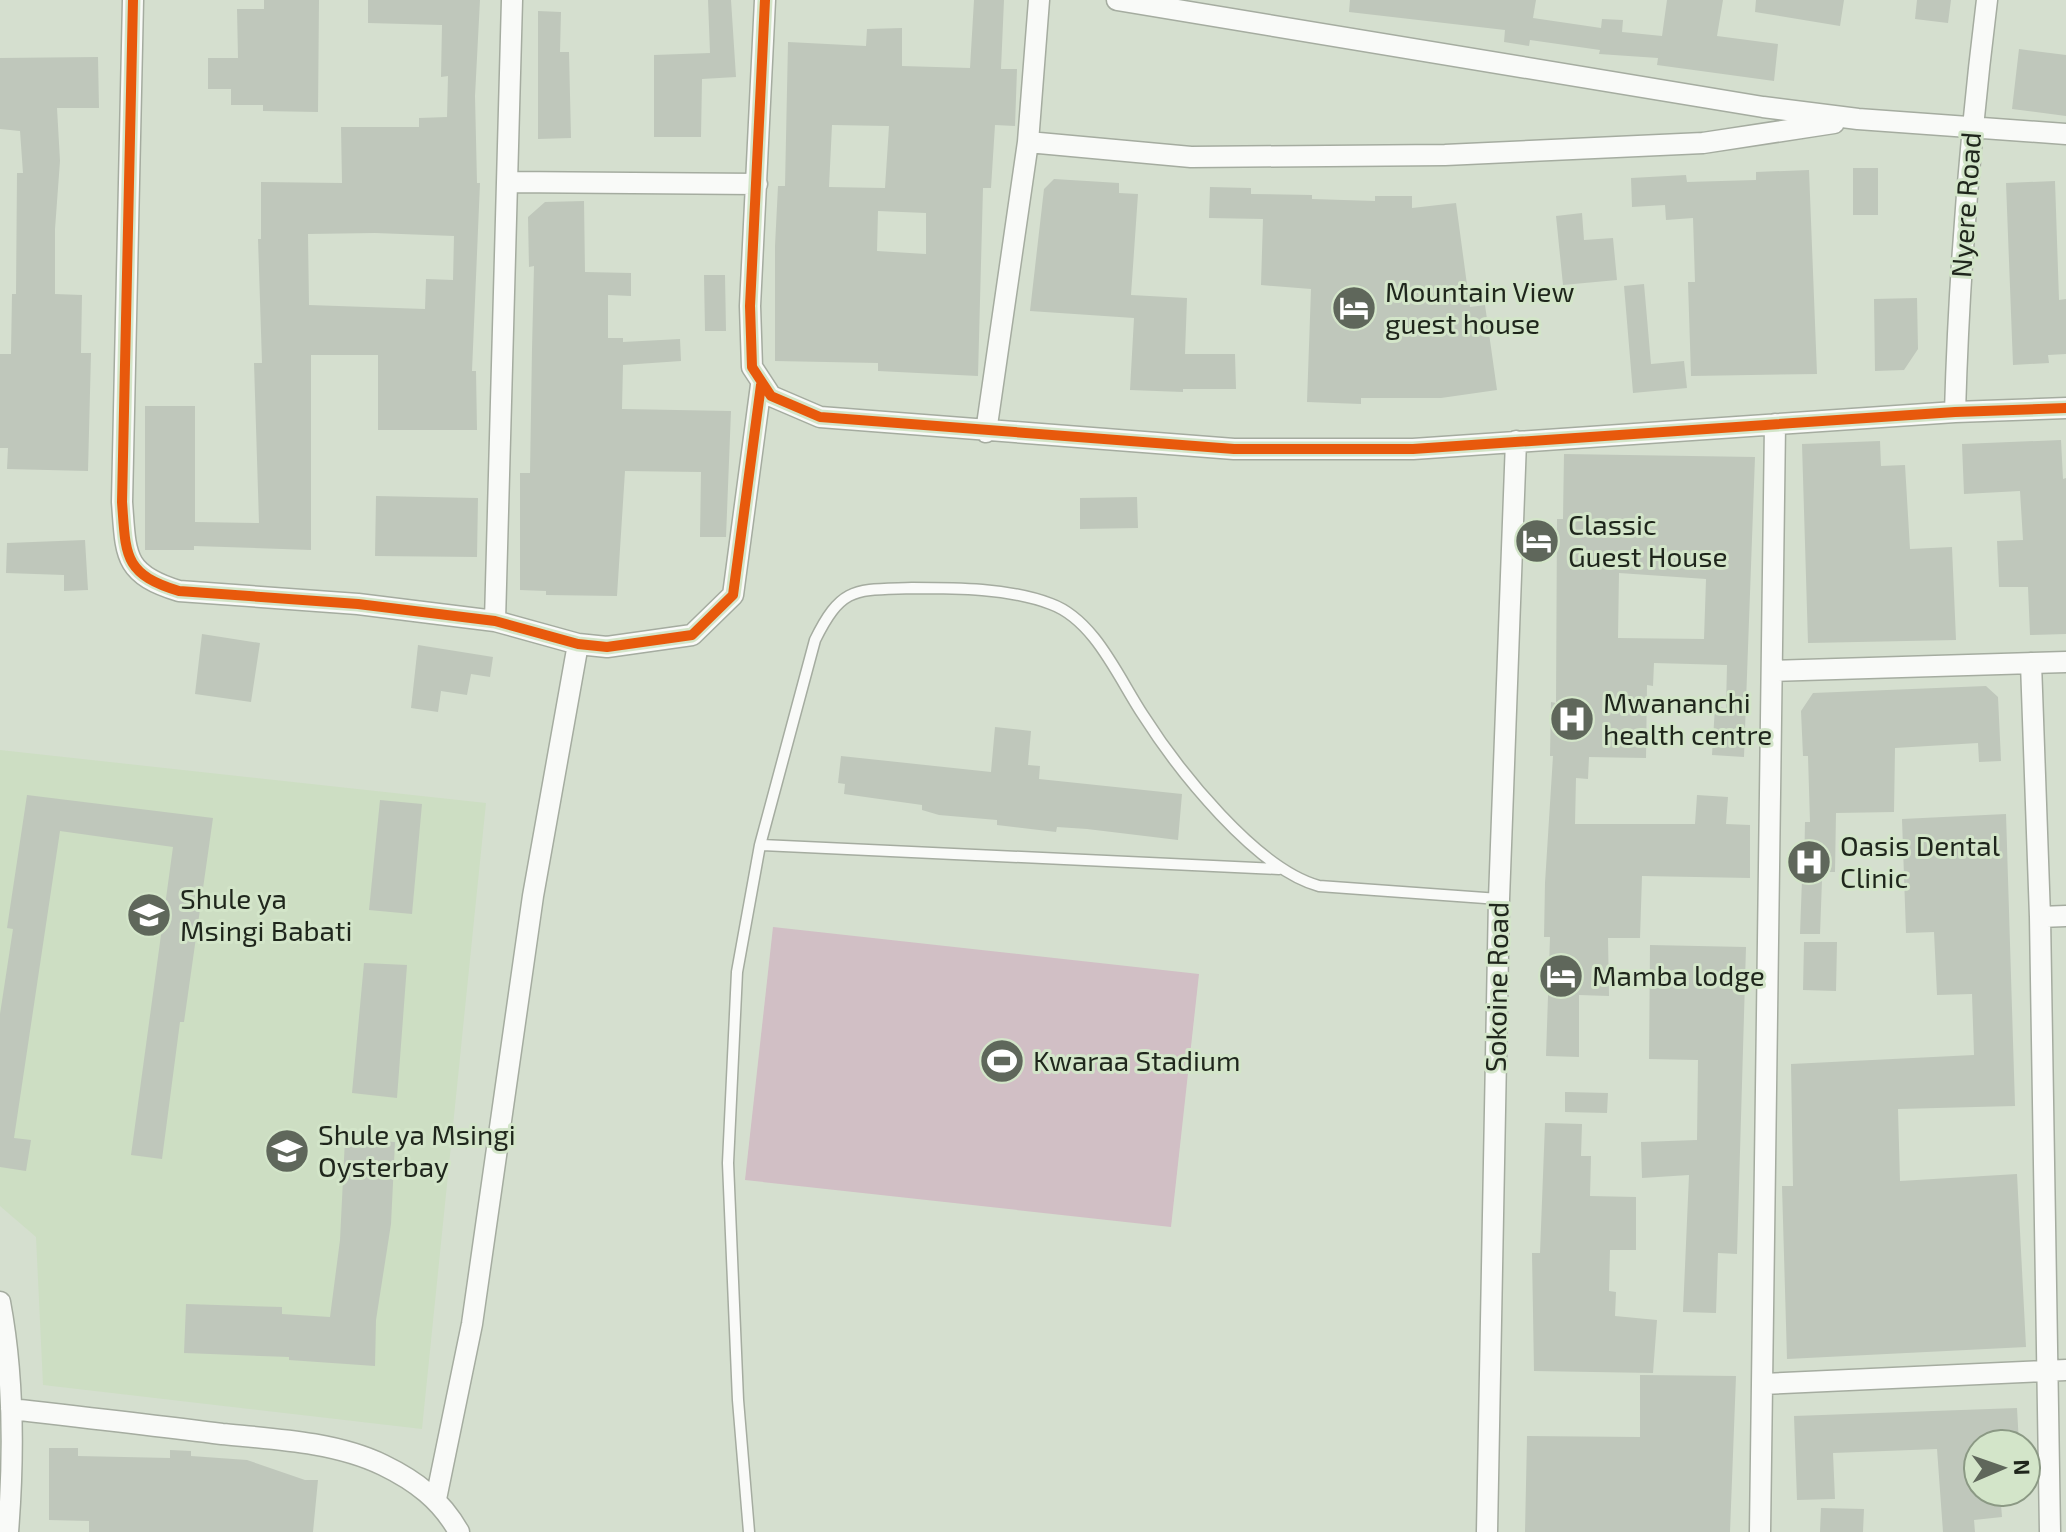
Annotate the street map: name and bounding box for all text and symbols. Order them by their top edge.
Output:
street label: Nyere Road [1943,131,1987,279]
place label: Mountain View guest house [1385,274,1575,340]
hotel icon: Mountain View guest house [1330,284,1378,332]
place label: Classic Guest House [1568,507,1728,573]
hotel icon: Classic Guest House [1513,517,1561,565]
place label: Mwananchi health centre [1603,685,1772,751]
hospital icon: Mwananchi health centre [1548,695,1596,743]
place label: Oasis Dental Clinic [1840,828,2001,894]
hospital icon: Oasis Dental Clinic [1785,838,1833,886]
place label: Shule ya Msingi Babati [180,881,352,947]
school or university icon: Shule ya Msingi Babati [125,891,173,939]
street label: Sokoine Road [1478,902,1514,1072]
hotel icon: Mamba lodge [1537,952,1585,1000]
place label: Mamba lodge [1592,958,1765,992]
sports icon: Kwaraa Stadium [978,1037,1026,1085]
place label: Kwaraa Stadium [1033,1043,1241,1077]
place label: Shule ya Msingi Oysterbay [318,1117,516,1183]
school or university icon: Shule ya Msingi Oysterbay [263,1127,311,1175]
north arrow [1962,1428,2042,1508]
text: N [2010,1459,2036,1476]

